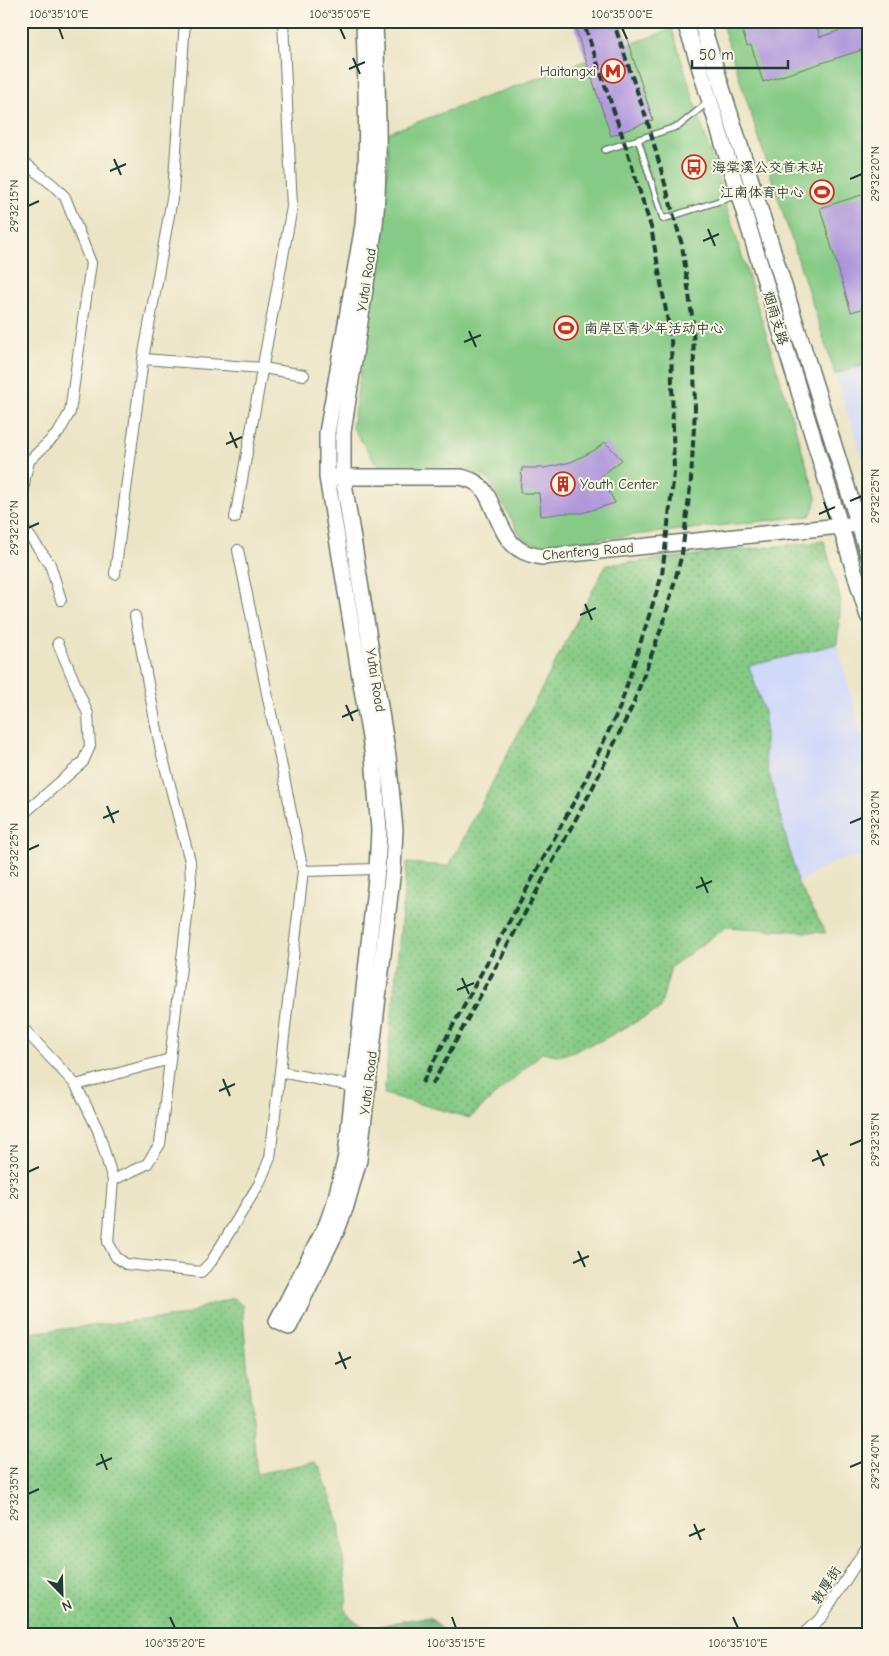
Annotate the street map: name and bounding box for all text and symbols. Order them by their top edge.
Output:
text: 106°35'10"E [29,7,89,21]
text: 106°35'05"E [310,7,370,21]
text: 106°35'00"E [591,7,653,21]
scale bar [692,38,788,70]
text: 50 m [699,46,734,64]
metro station icon: Haitangxi [600,58,626,84]
place label: Haitangxi [540,63,596,80]
text: 29°32'20"N [868,146,882,202]
bus stop icon: 海棠溪公交首末站 [681,154,707,180]
place label: 海棠溪公交首末站 [712,159,824,176]
sports icon: 江南体育中心 [809,179,835,205]
text: 29°32'15"N [7,180,21,232]
place label: 江南体育中心 [720,184,804,201]
street label: Yutai Road [353,247,380,313]
street label: 烟雨支路 [759,289,792,347]
sports icon: 南岸区青少年活动中心 [553,315,579,341]
place label: 南岸区青少年活动中心 [584,320,724,337]
text: 29°32'25"N [868,469,882,523]
building icon: Youth Center [550,471,576,497]
place label: Youth Center [580,476,658,493]
text: 29°32'20"N [7,500,21,556]
street label: Chenfeng Road [542,539,634,564]
street label: Yutai Road [362,647,389,713]
text: 29°32'30"N [868,791,882,845]
text: 29°32'25"N [7,823,21,877]
street label: Yutai Road [356,1050,381,1116]
text: 29°32'35"N [868,1113,882,1167]
text: 29°32'30"N [7,1145,21,1199]
text: 29°32'40"N [868,1435,882,1489]
text: 29°32'35"N [7,1467,21,1521]
street label: 敦厚街 [808,1563,845,1608]
north arrow [38,1568,88,1618]
text: N [59,1596,74,1615]
text: 106°35'20"E [145,1636,205,1650]
text: 106°35'15"E [427,1636,485,1650]
text: 106°35'10"E [708,1636,768,1650]

